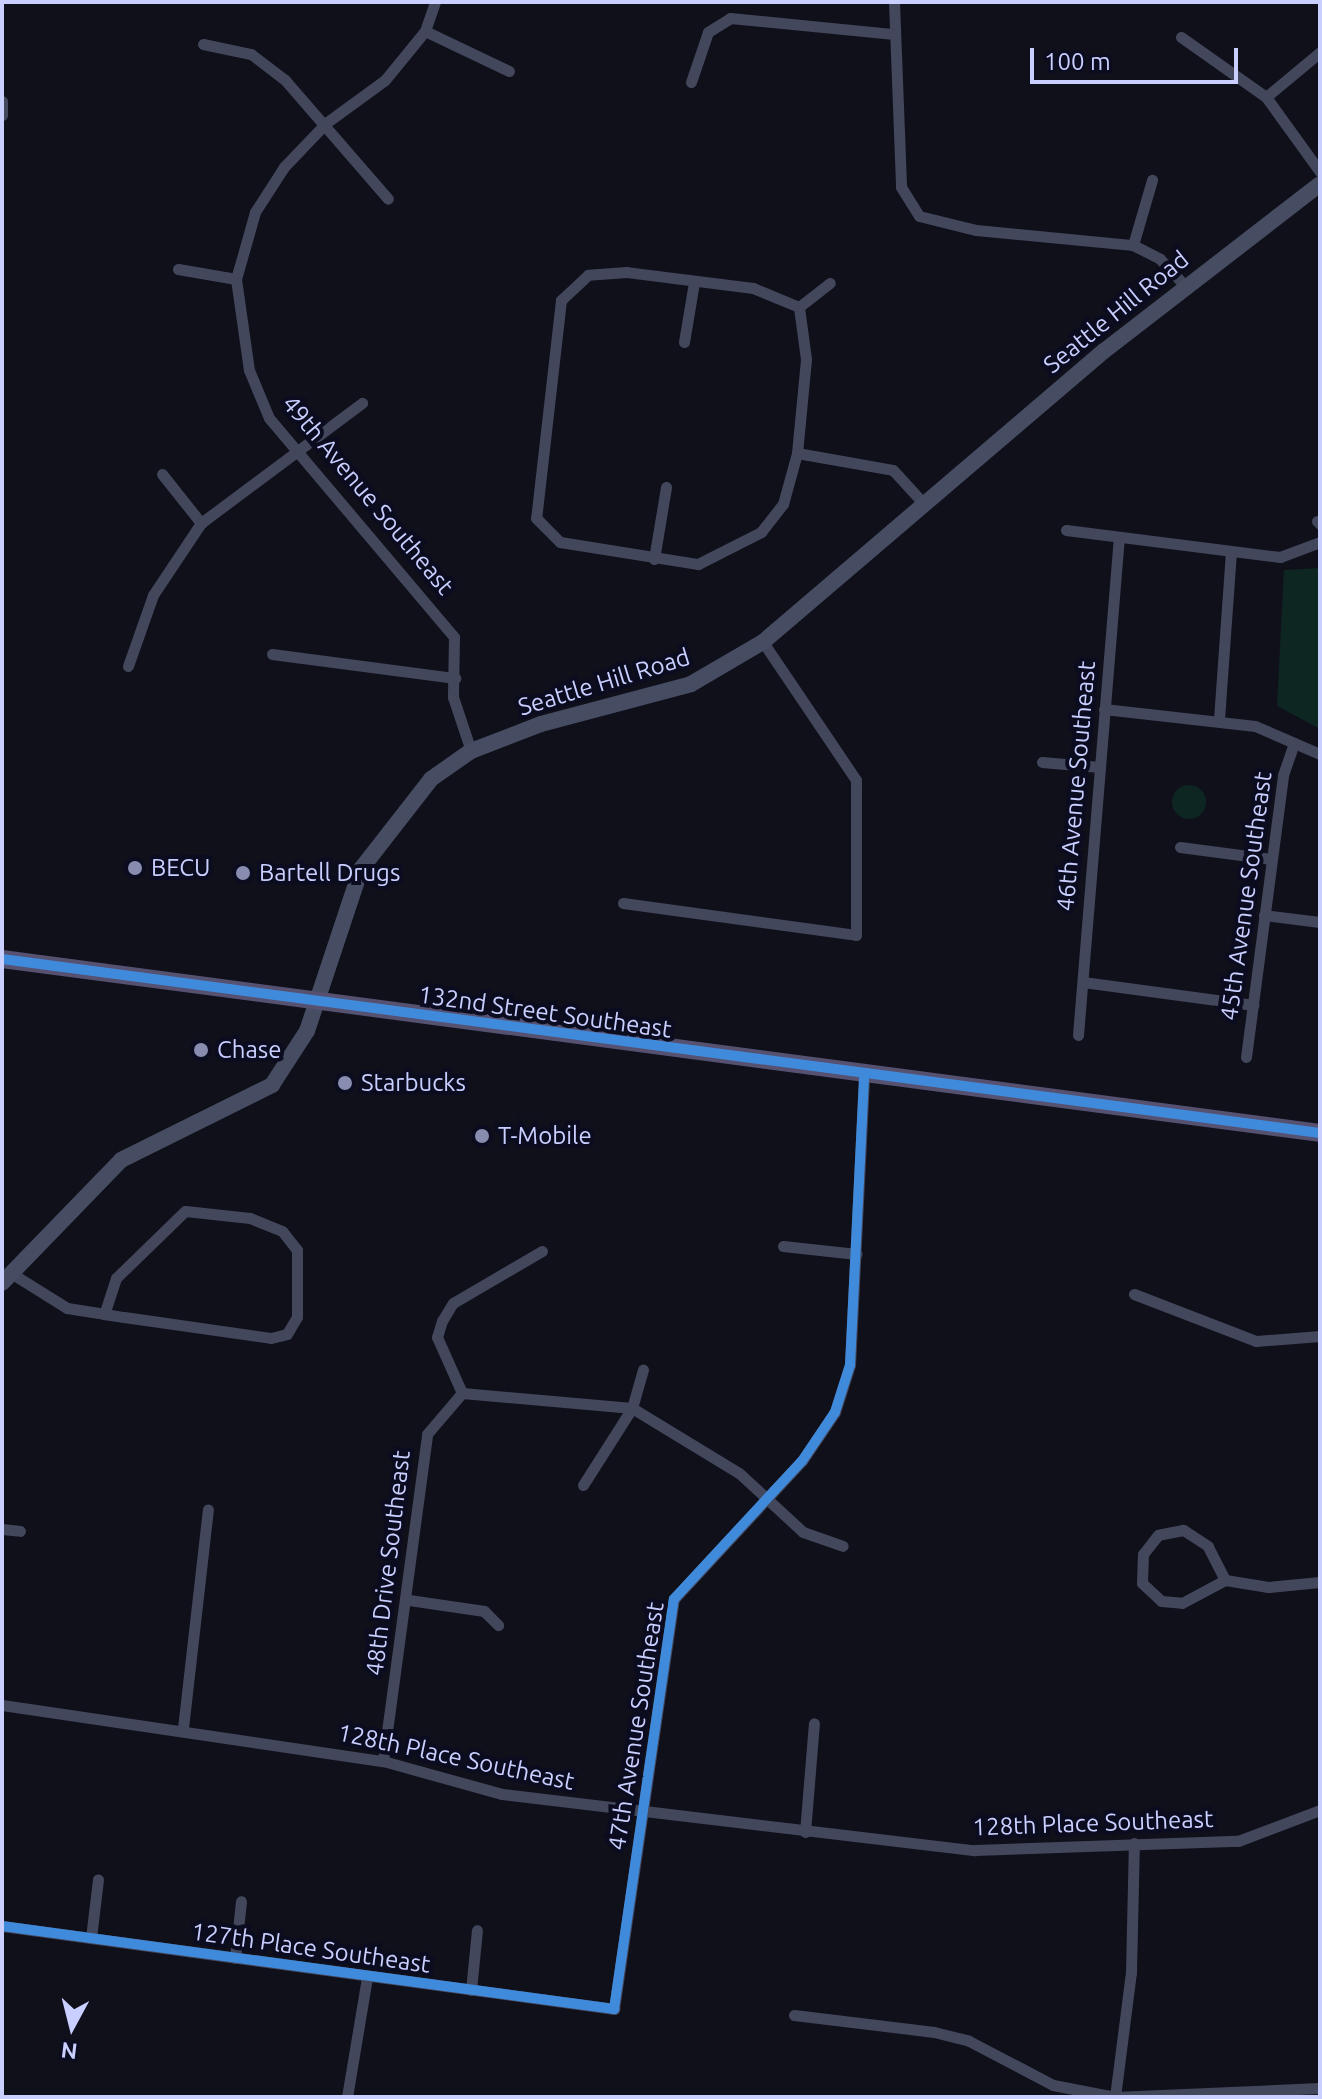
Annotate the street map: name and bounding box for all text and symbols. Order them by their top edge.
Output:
scale bar [1034,32,1242,82]
text: 100 m [1044,48,1111,75]
street label: Seattle Hill Road [1038,245,1194,379]
street label: 49th Avenue Southeast [276,390,460,600]
street label: Seattle Hill Road [515,642,693,722]
street label: 46th Avenue Southeast [1051,660,1101,912]
street label: 45th Avenue Southeast [1214,770,1278,1022]
place label: BECU [151,854,210,882]
marker: BECU [126,859,144,877]
place label: Bartell Drugs [259,859,400,887]
marker: Bartell Drugs [234,864,252,882]
street label: 132nd Street Southeast [417,980,673,1044]
place label: Chase [217,1036,281,1064]
marker: Chase [192,1041,210,1059]
place label: Starbucks [361,1069,466,1097]
marker: Starbucks [336,1074,354,1092]
place label: T-Mobile [498,1122,592,1150]
marker: T-Mobile [473,1127,491,1145]
street label: 48th Drive Southeast [360,1449,416,1677]
street label: 47th Avenue Southeast [602,1600,670,1852]
street label: 128th Place Southeast [335,1718,577,1796]
street label: 128th Place Southeast [972,1804,1214,1842]
street label: 127th Place Southeast [190,1917,432,1979]
north arrow [32,1987,112,2067]
text: N [59,2038,79,2065]

